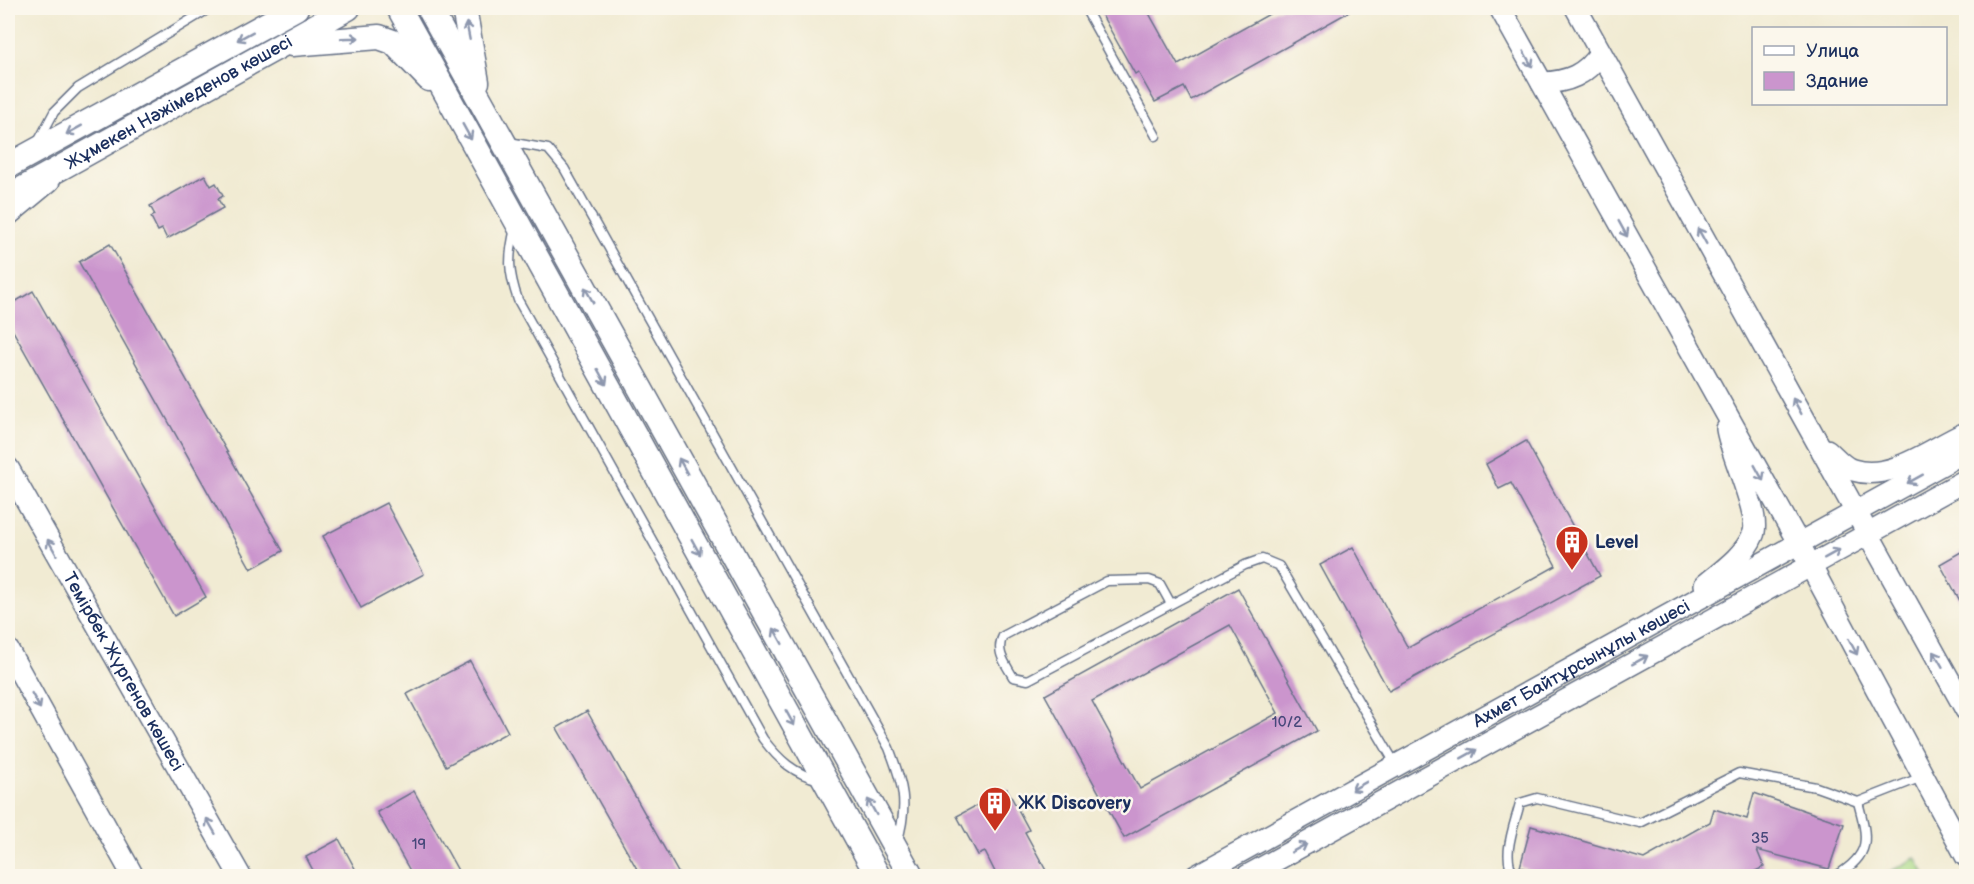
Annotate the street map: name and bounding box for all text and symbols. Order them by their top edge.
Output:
one-way arrow [462,22,473,42]
legend [1752,27,1947,105]
street label: Жұмекен Нәжімеденов көшесі [61,31,296,174]
one-way arrow [236,31,254,42]
one-way arrow [340,33,360,44]
text: Улица [1806,41,1860,62]
one-way arrow [1523,49,1534,67]
text: Здание [1806,71,1868,92]
one-way arrow [462,123,473,141]
one-way arrow [66,124,83,136]
one-way arrow [1617,220,1629,237]
one-way arrow [1696,227,1707,245]
one-way arrow [583,287,594,305]
one-way arrow [597,367,608,385]
one-way arrow [1791,398,1803,415]
one-way arrow [677,458,689,475]
one-way arrow [1754,463,1765,481]
one-way arrow [1907,474,1925,485]
building icon: Level [1554,524,1590,571]
place label: Level [1595,532,1639,553]
one-way arrow [46,538,57,556]
one-way arrow [691,538,702,556]
one-way arrow [1823,548,1840,560]
street label: Темірбек Жүргенов көшесі [59,568,189,775]
street label: Ахмет Байтұрсынұлы көшесі [1468,595,1693,732]
one-way arrow [772,628,783,646]
one-way arrow [1848,638,1859,656]
one-way arrow [1931,651,1943,668]
one-way arrow [1631,654,1648,666]
one-way arrow [30,692,42,709]
one-way arrow [784,709,796,726]
house number: 10/2 [1272,713,1302,732]
one-way arrow [1460,748,1477,760]
one-way arrow [1351,781,1368,793]
building icon: ЖК Discovery [977,785,1013,832]
place label: ЖК Discovery [1018,793,1132,814]
one-way arrow [866,799,878,816]
one-way arrow [204,817,216,834]
house number: 35 [1751,829,1769,848]
house number: 19 [412,835,426,854]
one-way arrow [1289,842,1307,853]

